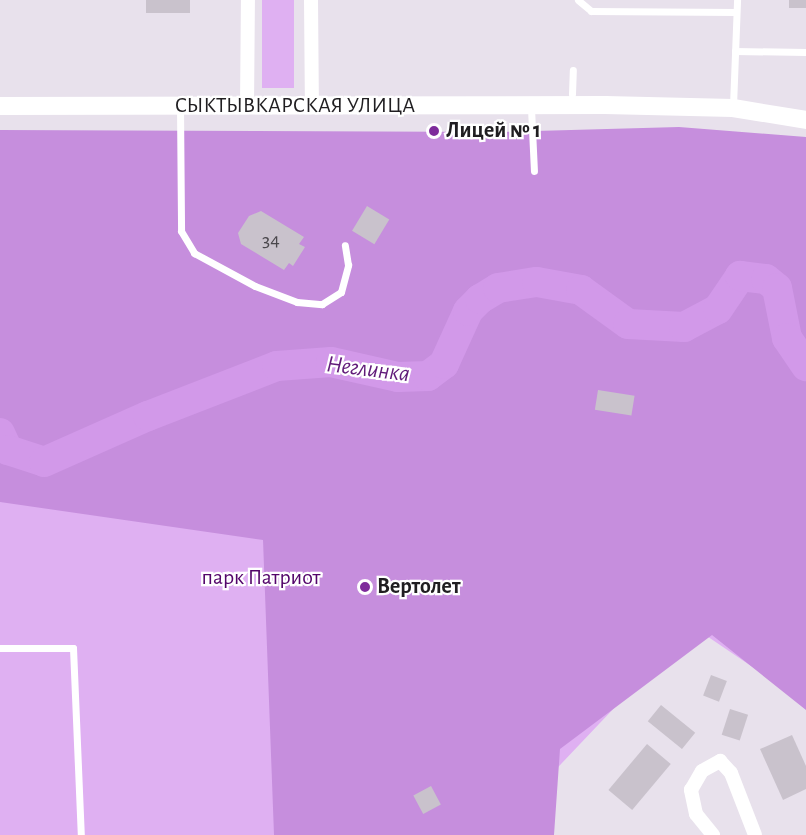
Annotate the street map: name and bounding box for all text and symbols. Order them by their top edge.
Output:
street label: СЫКТЫВКАРСКАЯ УЛИЦА [175,93,415,119]
place label: Лицей № 1 [446,118,541,144]
marker: Лицей № 1 [427,124,441,138]
house number: 34 [262,228,280,252]
water label: Неглинка [325,351,411,389]
park label: парк Патриот [202,565,320,591]
place label: Вертолет [377,574,461,600]
marker: Вертолет [358,580,372,594]

